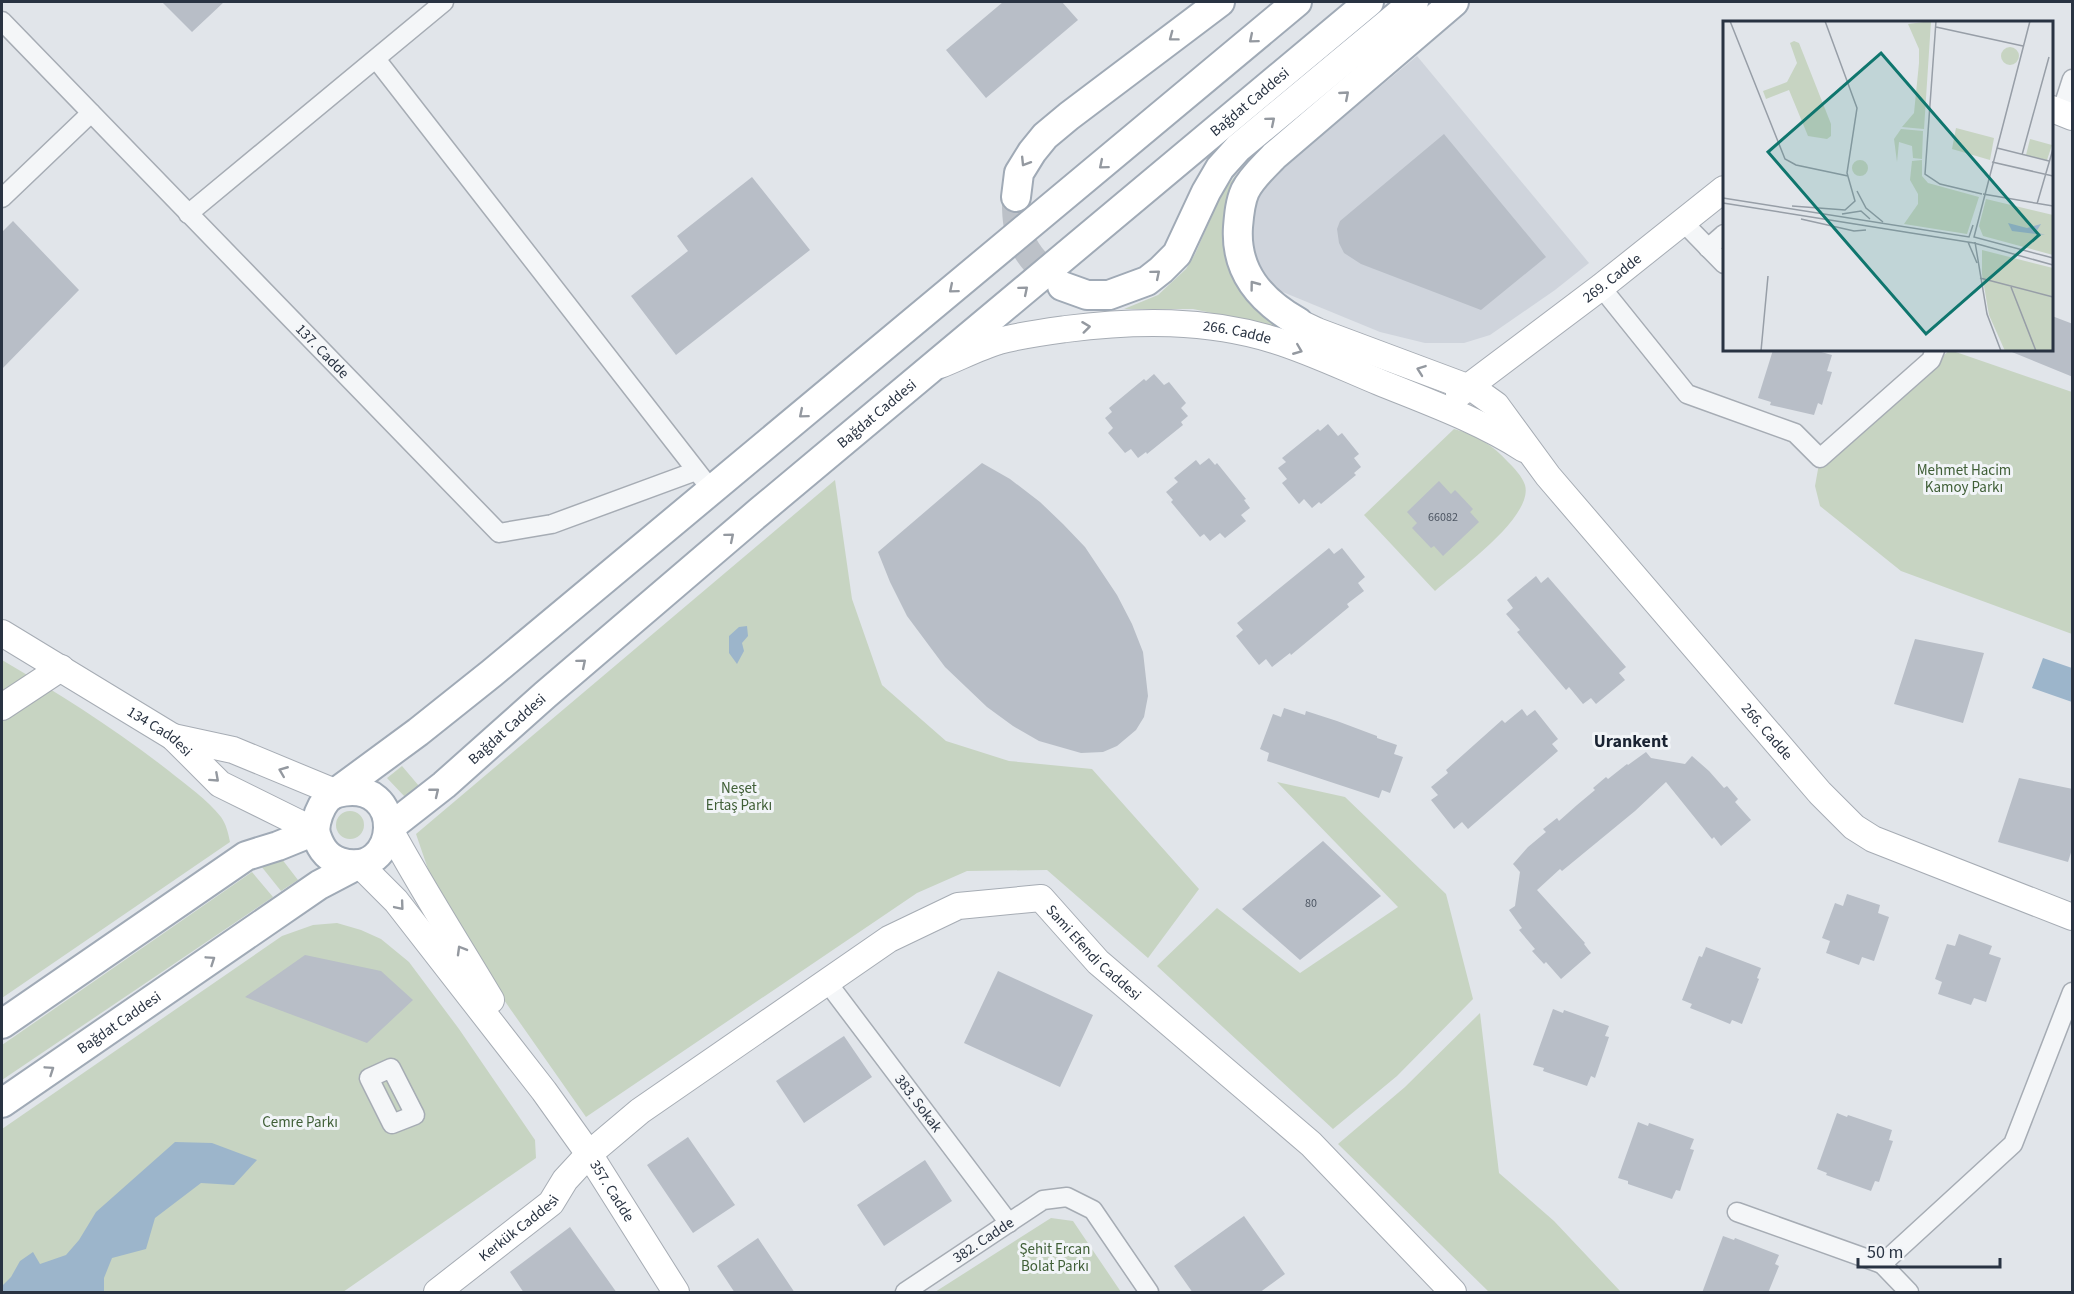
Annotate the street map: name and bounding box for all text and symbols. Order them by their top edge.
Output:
inset map [1723,21,2053,351]
one-way arrow [1169,29,1180,40]
one-way arrow [1249,32,1260,43]
street label: Bağdat Caddesi [1206,63,1294,142]
one-way arrow [1338,91,1348,102]
one-way arrow [1264,117,1275,128]
one-way arrow [1021,156,1033,166]
one-way arrow [1099,157,1110,168]
street label: 269. Cadde [1579,249,1646,308]
one-way arrow [1149,270,1160,281]
one-way arrow [1251,280,1262,291]
one-way arrow [949,282,960,293]
one-way arrow [1017,286,1028,297]
street label: 266. Cadde [1202,316,1274,350]
street label: 137. Cadde [290,319,354,384]
one-way arrow [1081,321,1090,334]
one-way arrow [1292,343,1303,355]
one-way arrow [1416,364,1427,377]
street label: Bağdat Caddesi [833,375,921,453]
one-way arrow [799,407,810,418]
park label: Mehmet Hacim Kamoy Parkı [1917,460,2011,498]
house number: 66082 [1428,509,1458,526]
one-way arrow [723,533,734,544]
one-way arrow [575,660,586,671]
street label: Bağdat Caddesi [464,689,551,770]
street label: 266. Cadde [1736,699,1797,765]
street label: 134 Caddesi [123,701,197,762]
district label: Urankent [1594,729,1668,754]
one-way arrow [279,766,290,778]
one-way arrow [208,771,218,782]
park label: Neşet Ertaş Parkı [706,778,772,816]
one-way arrow [428,788,439,799]
house number: 80 [1305,895,1317,912]
one-way arrow [392,899,403,910]
street label: Sami Efendi Caddesi [1041,900,1146,1005]
one-way arrow [457,946,469,956]
one-way arrow [204,956,215,967]
street label: Bağdat Caddesi [73,987,166,1059]
one-way arrow [43,1066,54,1077]
street label: 383. Sokak [889,1070,947,1137]
park label: Cemre Parkı [262,1112,338,1133]
street label: 357. Cadde [584,1156,639,1226]
street label: Kerkük Caddesi [474,1191,565,1267]
street label: 382. Cadde [949,1212,1018,1268]
scale bar [1858,1231,2000,1269]
park label: Şehit Ercan Bolat Parkı [1020,1239,1090,1277]
text: 50 m [1867,1240,1903,1265]

